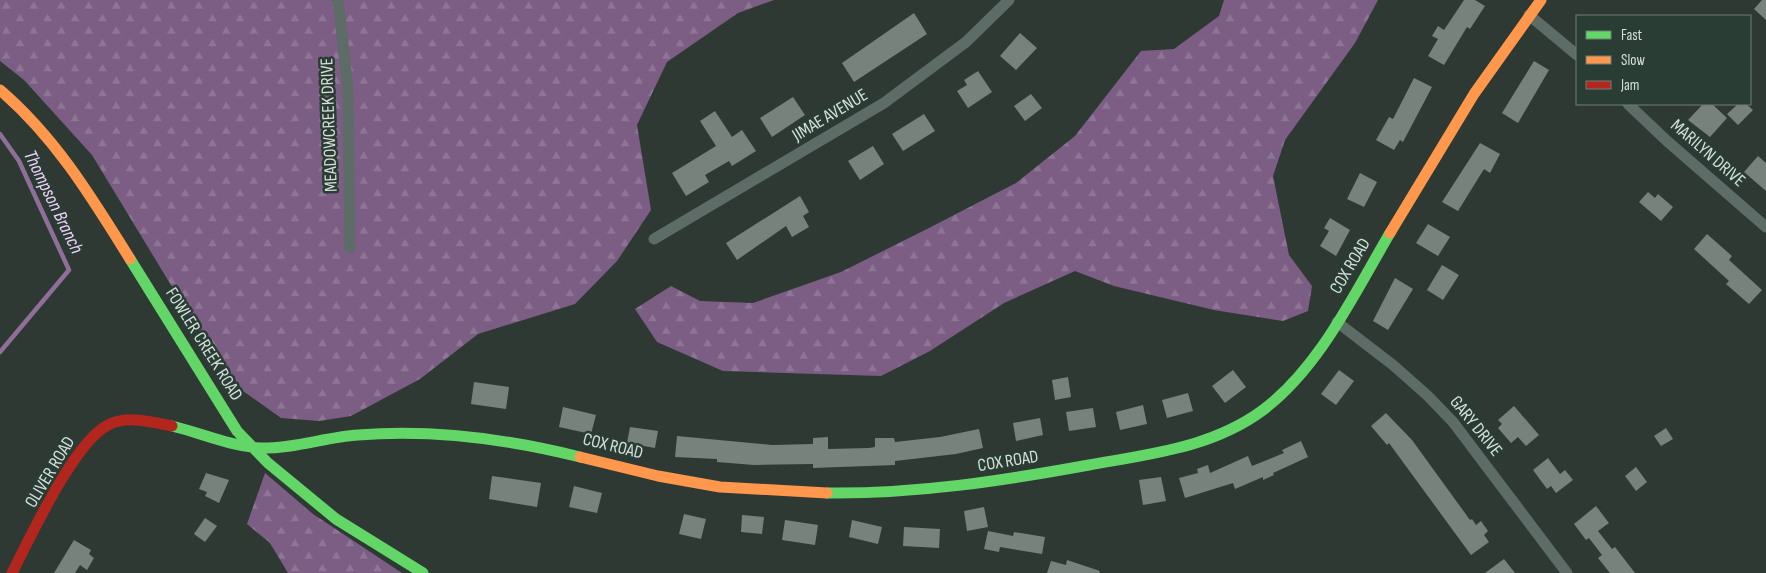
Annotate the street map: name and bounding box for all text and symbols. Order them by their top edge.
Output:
legend [1576,15,1751,105]
text: Fast [1621,26,1643,45]
text: Slow [1621,51,1645,70]
street label: MEADOWCREEK DRIVE [316,58,342,192]
text: Jam [1620,76,1639,95]
street label: JIMAE AVENUE [788,84,872,146]
street label: MARILYN DRIVE [1666,115,1750,191]
water label: Thompson Branch [18,146,88,258]
street label: COX ROAD [1325,234,1375,298]
street label: FOWLER CREEK ROAD [161,284,247,404]
street label: GARY DRIVE [1445,392,1507,460]
street label: COX ROAD [581,428,645,464]
street label: OLIVER ROAD [21,433,79,511]
street label: COX ROAD [976,446,1040,476]

